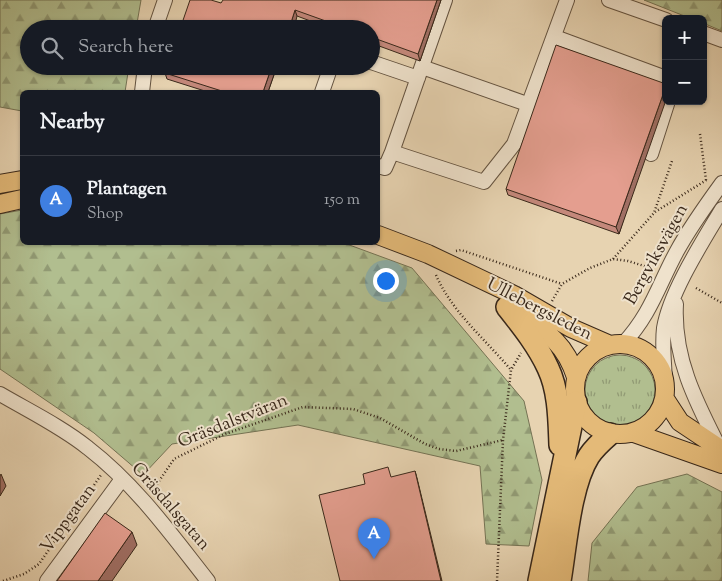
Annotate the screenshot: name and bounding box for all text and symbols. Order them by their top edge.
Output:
map controls [662,15,707,105]
button: + [662,15,707,60]
search box [20,20,380,75]
icon: search [38,34,66,62]
text: Search here [78,34,173,61]
button: − [662,60,707,105]
text: Nearby [40,108,105,138]
text: Plantagen [87,176,167,203]
text: A [50,189,63,212]
text: 150 m [324,189,360,212]
street label: Bergviksvägen [619,199,696,310]
text: Shop [87,203,123,226]
your location [373,268,399,294]
street label: Ullebergsleden [481,272,597,348]
street label: Gräsdalstväran [174,388,292,456]
street label: Gräsdalsgatan [124,457,216,557]
street label: Vippgatan [35,479,103,559]
pin: A [358,518,390,559]

